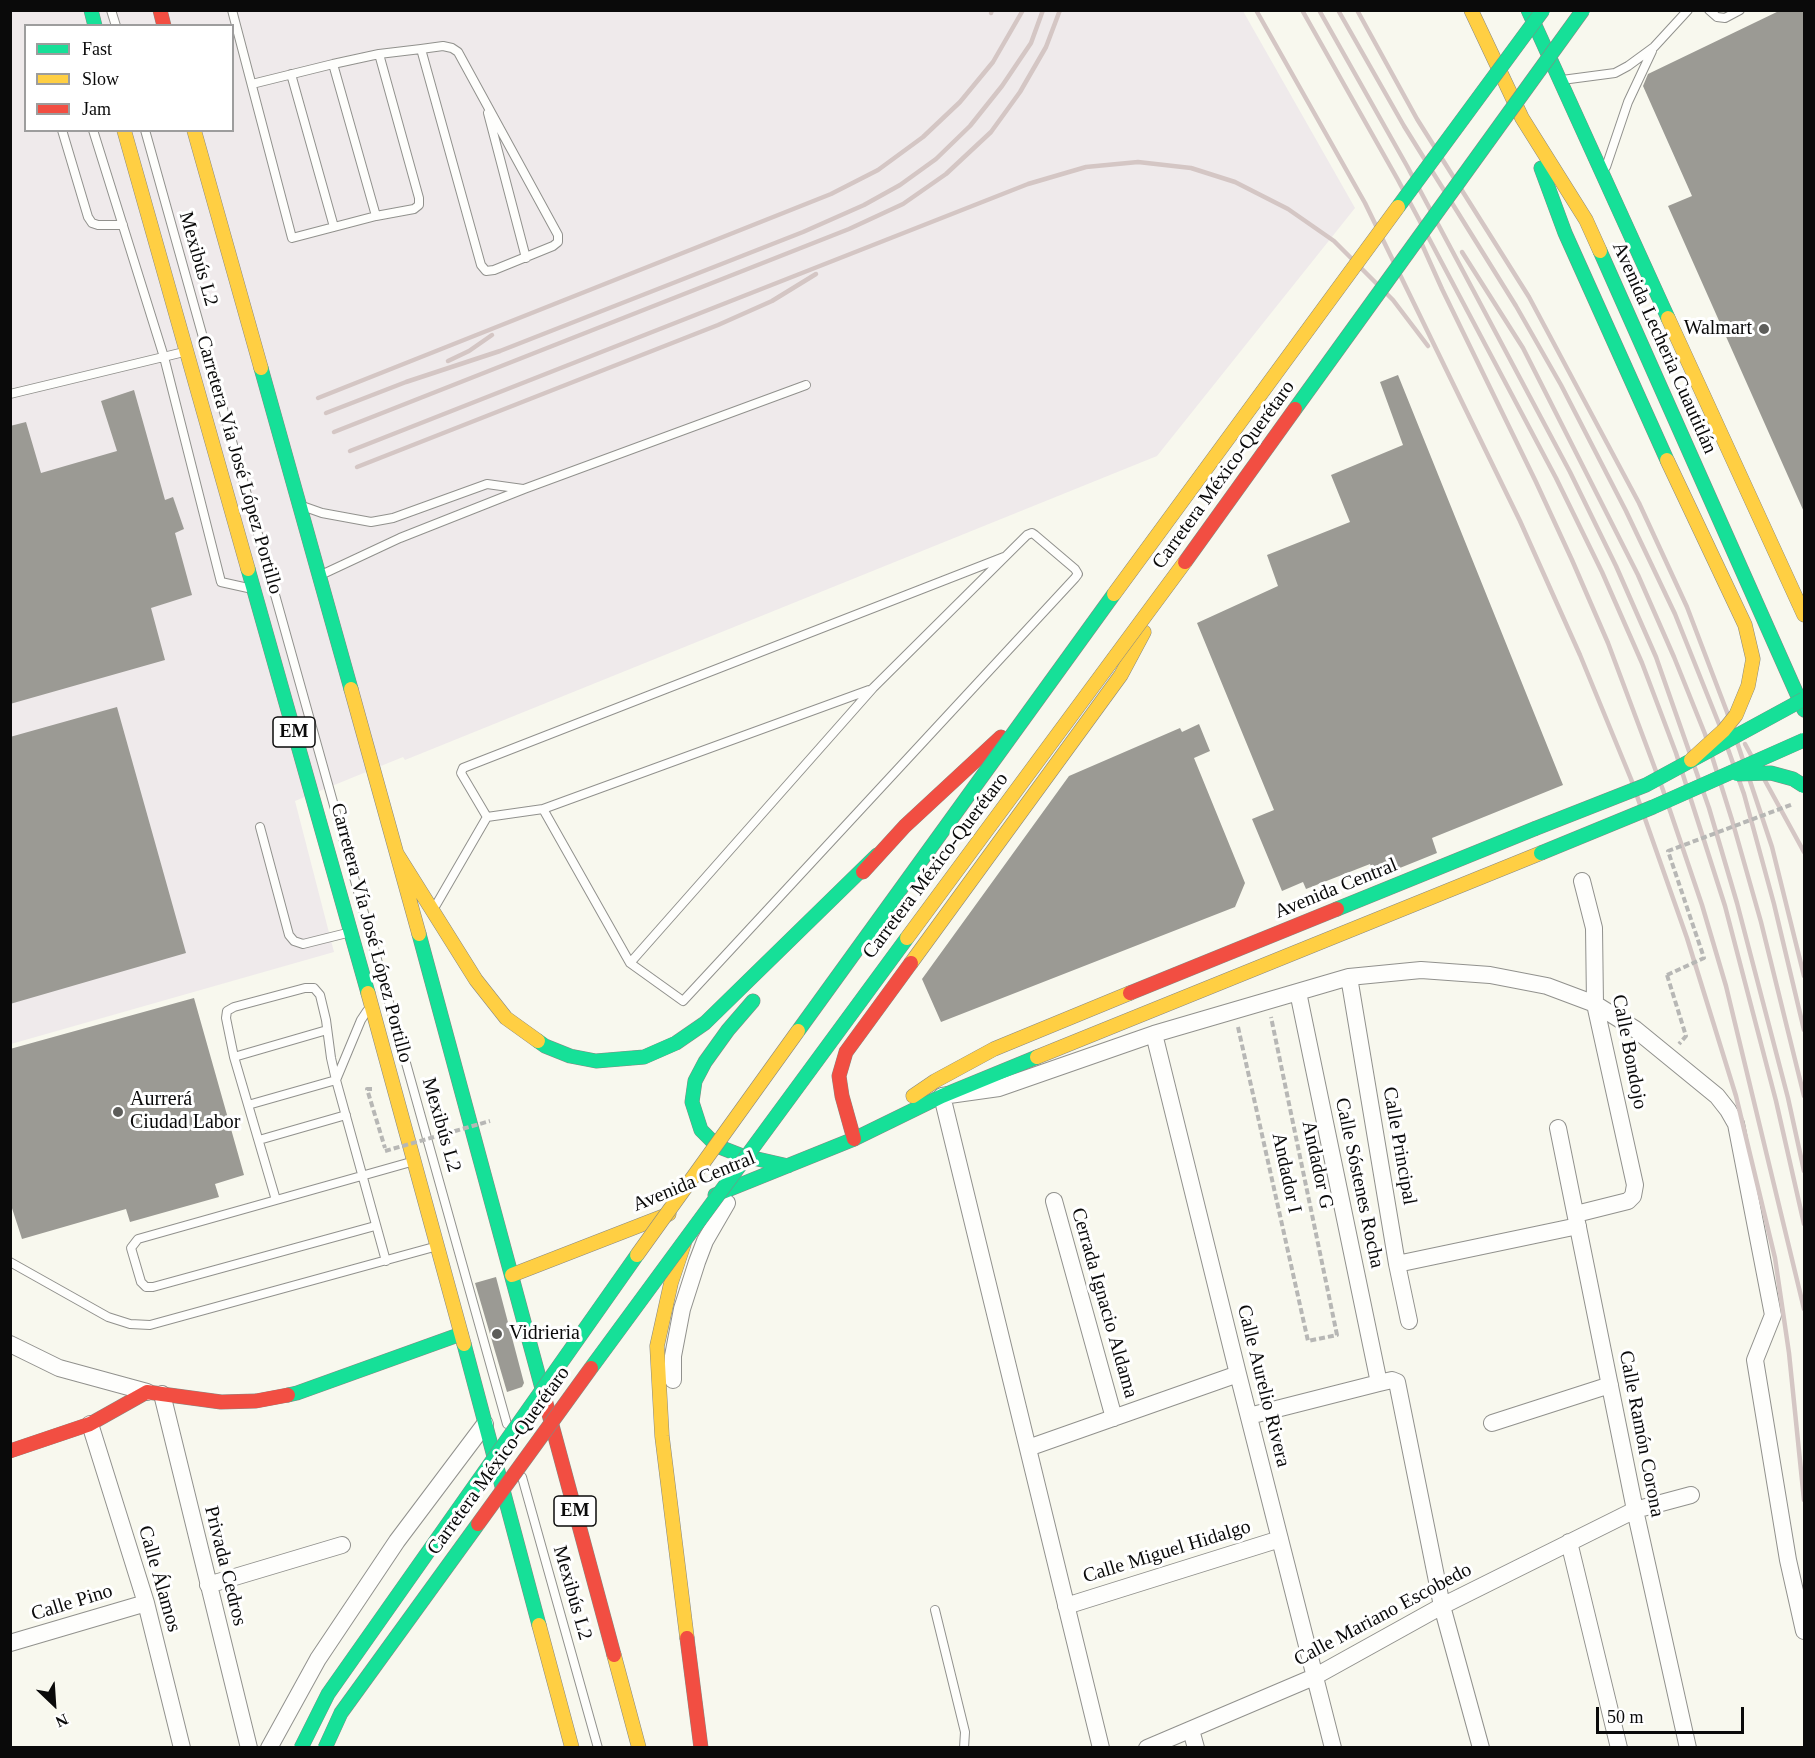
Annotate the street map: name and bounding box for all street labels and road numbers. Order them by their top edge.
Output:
street label: Mexibús L2 [173,209,223,309]
street label: Avenida Lecheria Cuautitlán [1606,238,1722,458]
street label: Carretera Vía José López Portillo [191,333,287,597]
street label: Carretera México-Querétaro [1148,376,1300,574]
road number: EM [273,717,315,747]
street label: Carretera México-Querétaro [858,768,1014,964]
street label: Carretera Vía José López Portillo [325,801,417,1065]
street label: Avenida Central [1271,853,1401,925]
street label: Calle Bondojo [1606,993,1652,1111]
street label: Mexibús L2 [416,1075,466,1175]
street label: Calle Principal [1377,1085,1421,1207]
street label: Calle Sóstenes Rocha [1329,1096,1389,1270]
street label: Andador G [1296,1119,1338,1211]
street label: Andador I [1266,1131,1306,1215]
street label: Avenida Central [629,1146,759,1218]
street label: Cerrada Ignacio Aldama [1065,1205,1143,1401]
street label: Calle Aurelio Rivera [1231,1302,1295,1470]
street label: Calle Ramón Corona [1613,1349,1669,1519]
street label: Carretera México-Querétaro [423,1362,575,1560]
road number: EM [554,1496,596,1526]
street label: Privada Cedros [199,1504,251,1628]
street label: Calle Miguel Hidalgo [1080,1515,1254,1589]
street label: Calle Álamos [132,1523,186,1635]
street label: Mexibús L2 [547,1543,597,1643]
street label: Calle Mariano Escobedo [1290,1558,1476,1672]
street label: Calle Pino [28,1579,116,1627]

